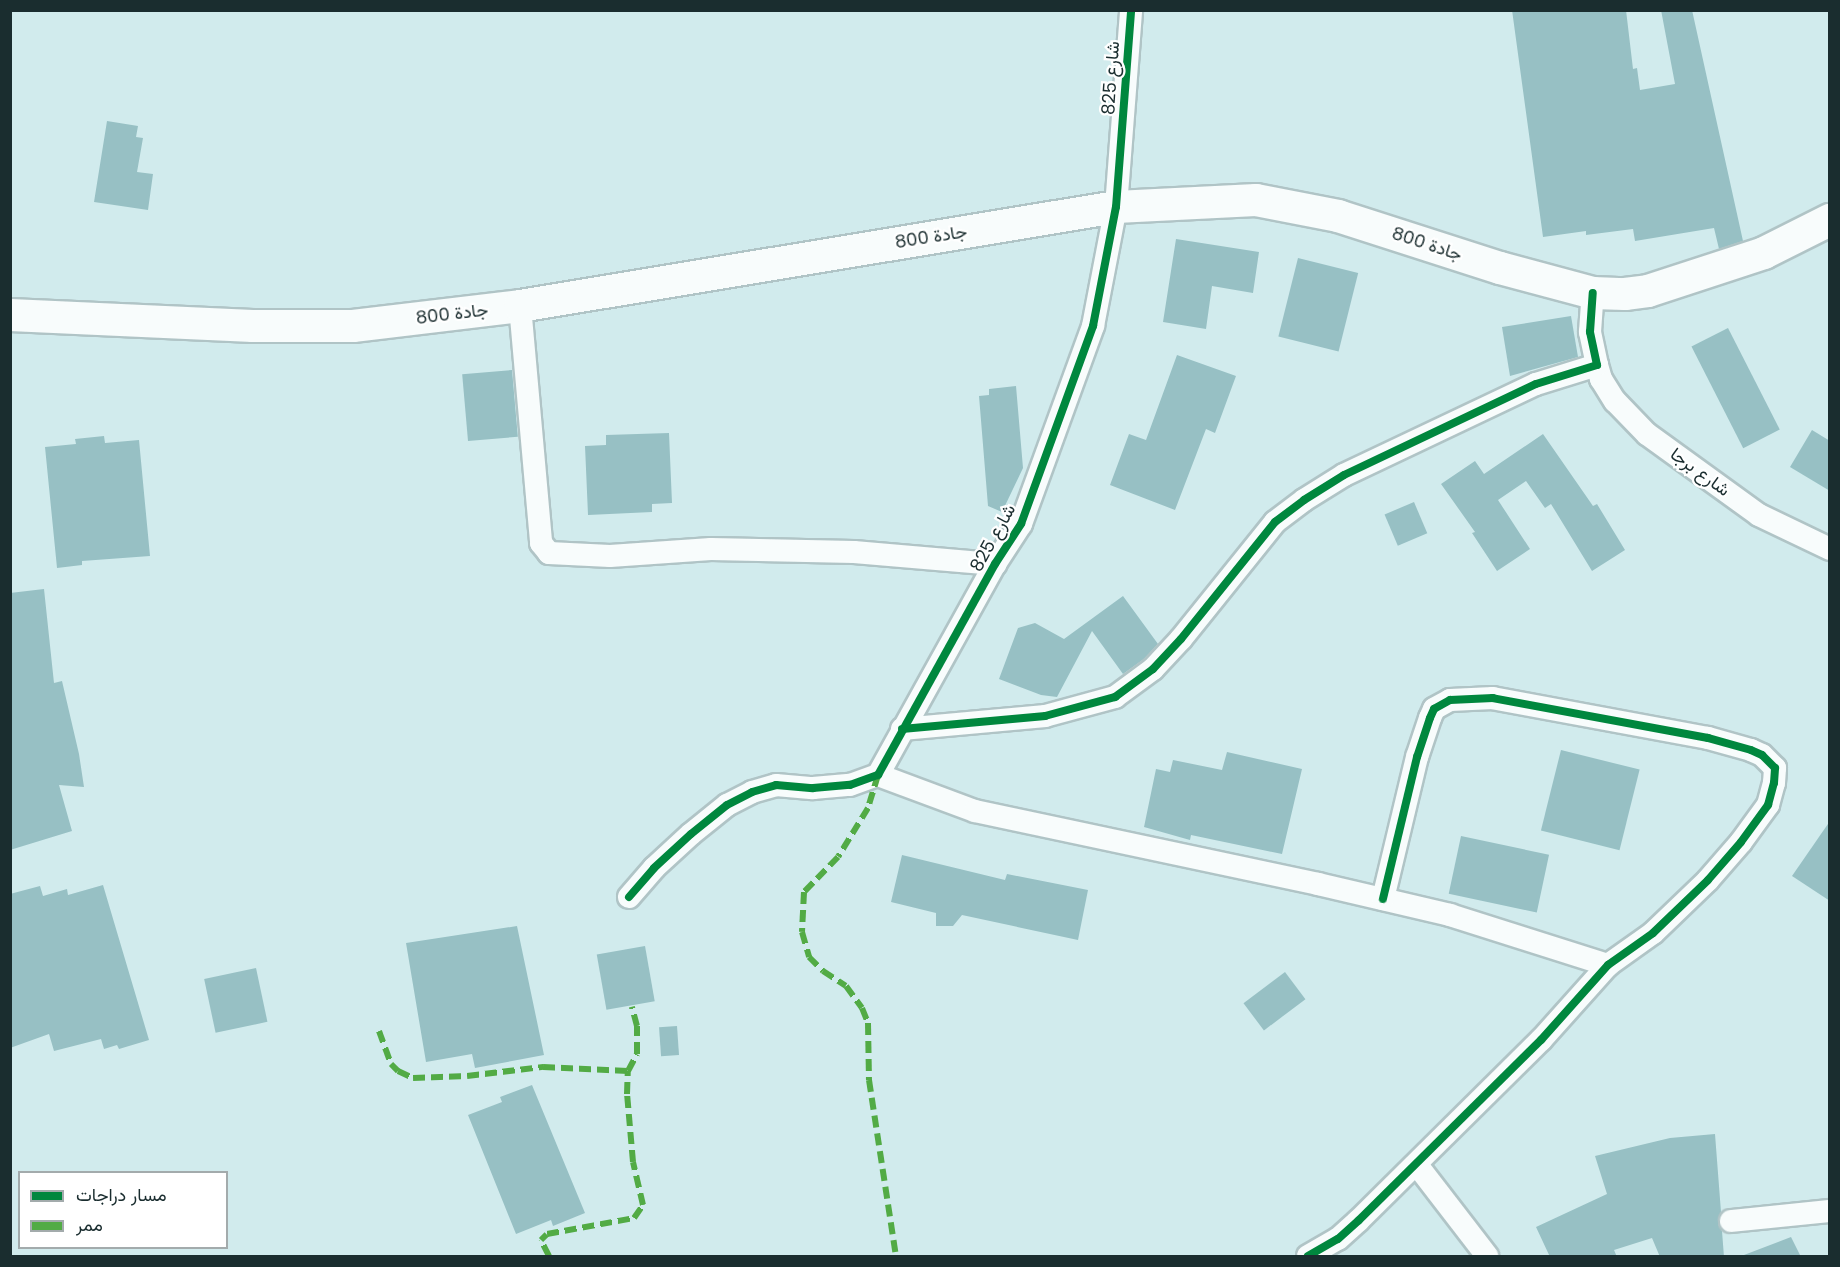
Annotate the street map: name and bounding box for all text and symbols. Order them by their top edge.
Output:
street label: شارع 825 [1098,40,1124,116]
street label: جادة 800 [893,221,969,253]
street label: جادة 800 [1389,223,1465,265]
street label: جادة 800 [415,299,489,329]
street label: شارع برجا [1666,443,1734,501]
street label: شارع 825 [966,500,1020,576]
legend [18,1171,228,1249]
text: مسار دراجات [76,1182,167,1207]
text: ممر [76,1212,103,1237]

